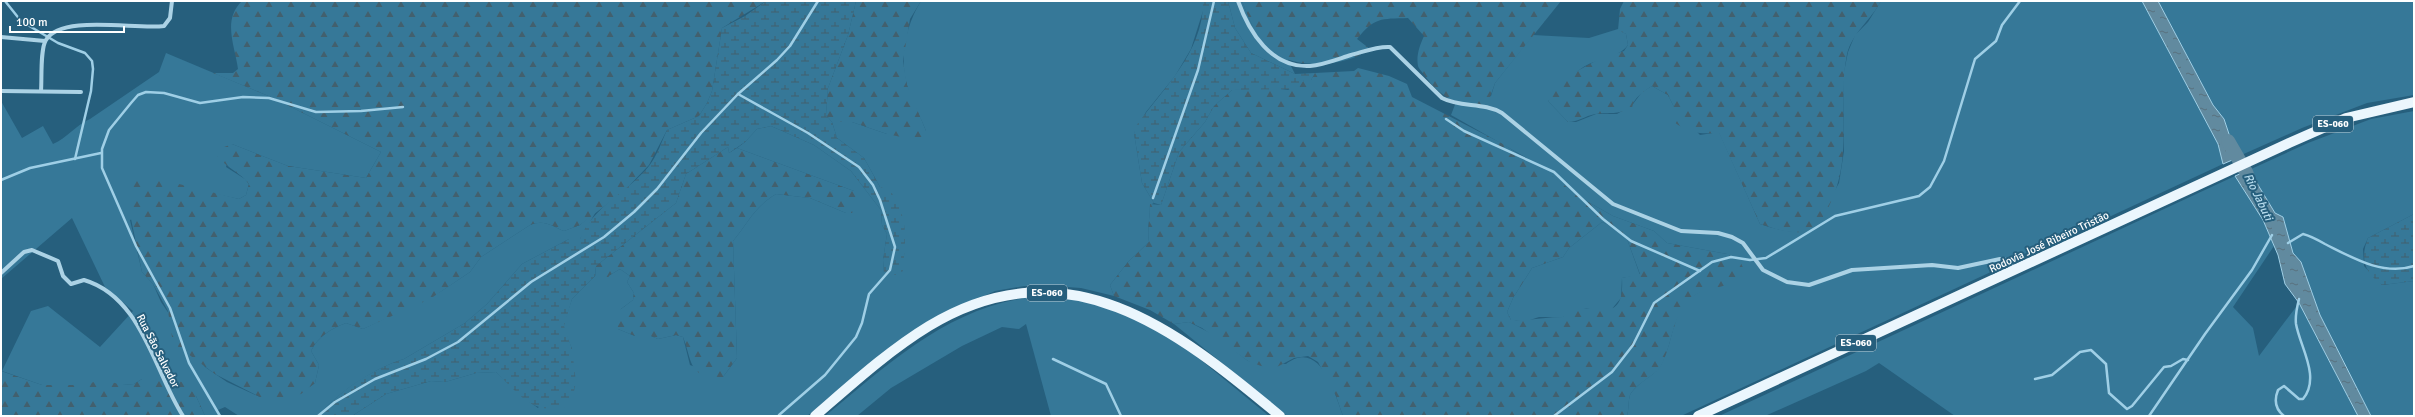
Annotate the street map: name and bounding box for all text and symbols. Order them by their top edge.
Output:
scale bar [10,8,124,34]
text: 100 m [16,15,48,30]
road number: ES-060 [2313,116,2353,132]
water label: Rio Jabuti [2240,171,2277,225]
street label: Rodovia José Ribeiro Tristão [1987,208,2111,276]
road number: ES-060 [1027,285,1067,301]
street label: Rua São Salvador [134,312,182,390]
road number: ES-060 [1836,335,1876,351]

